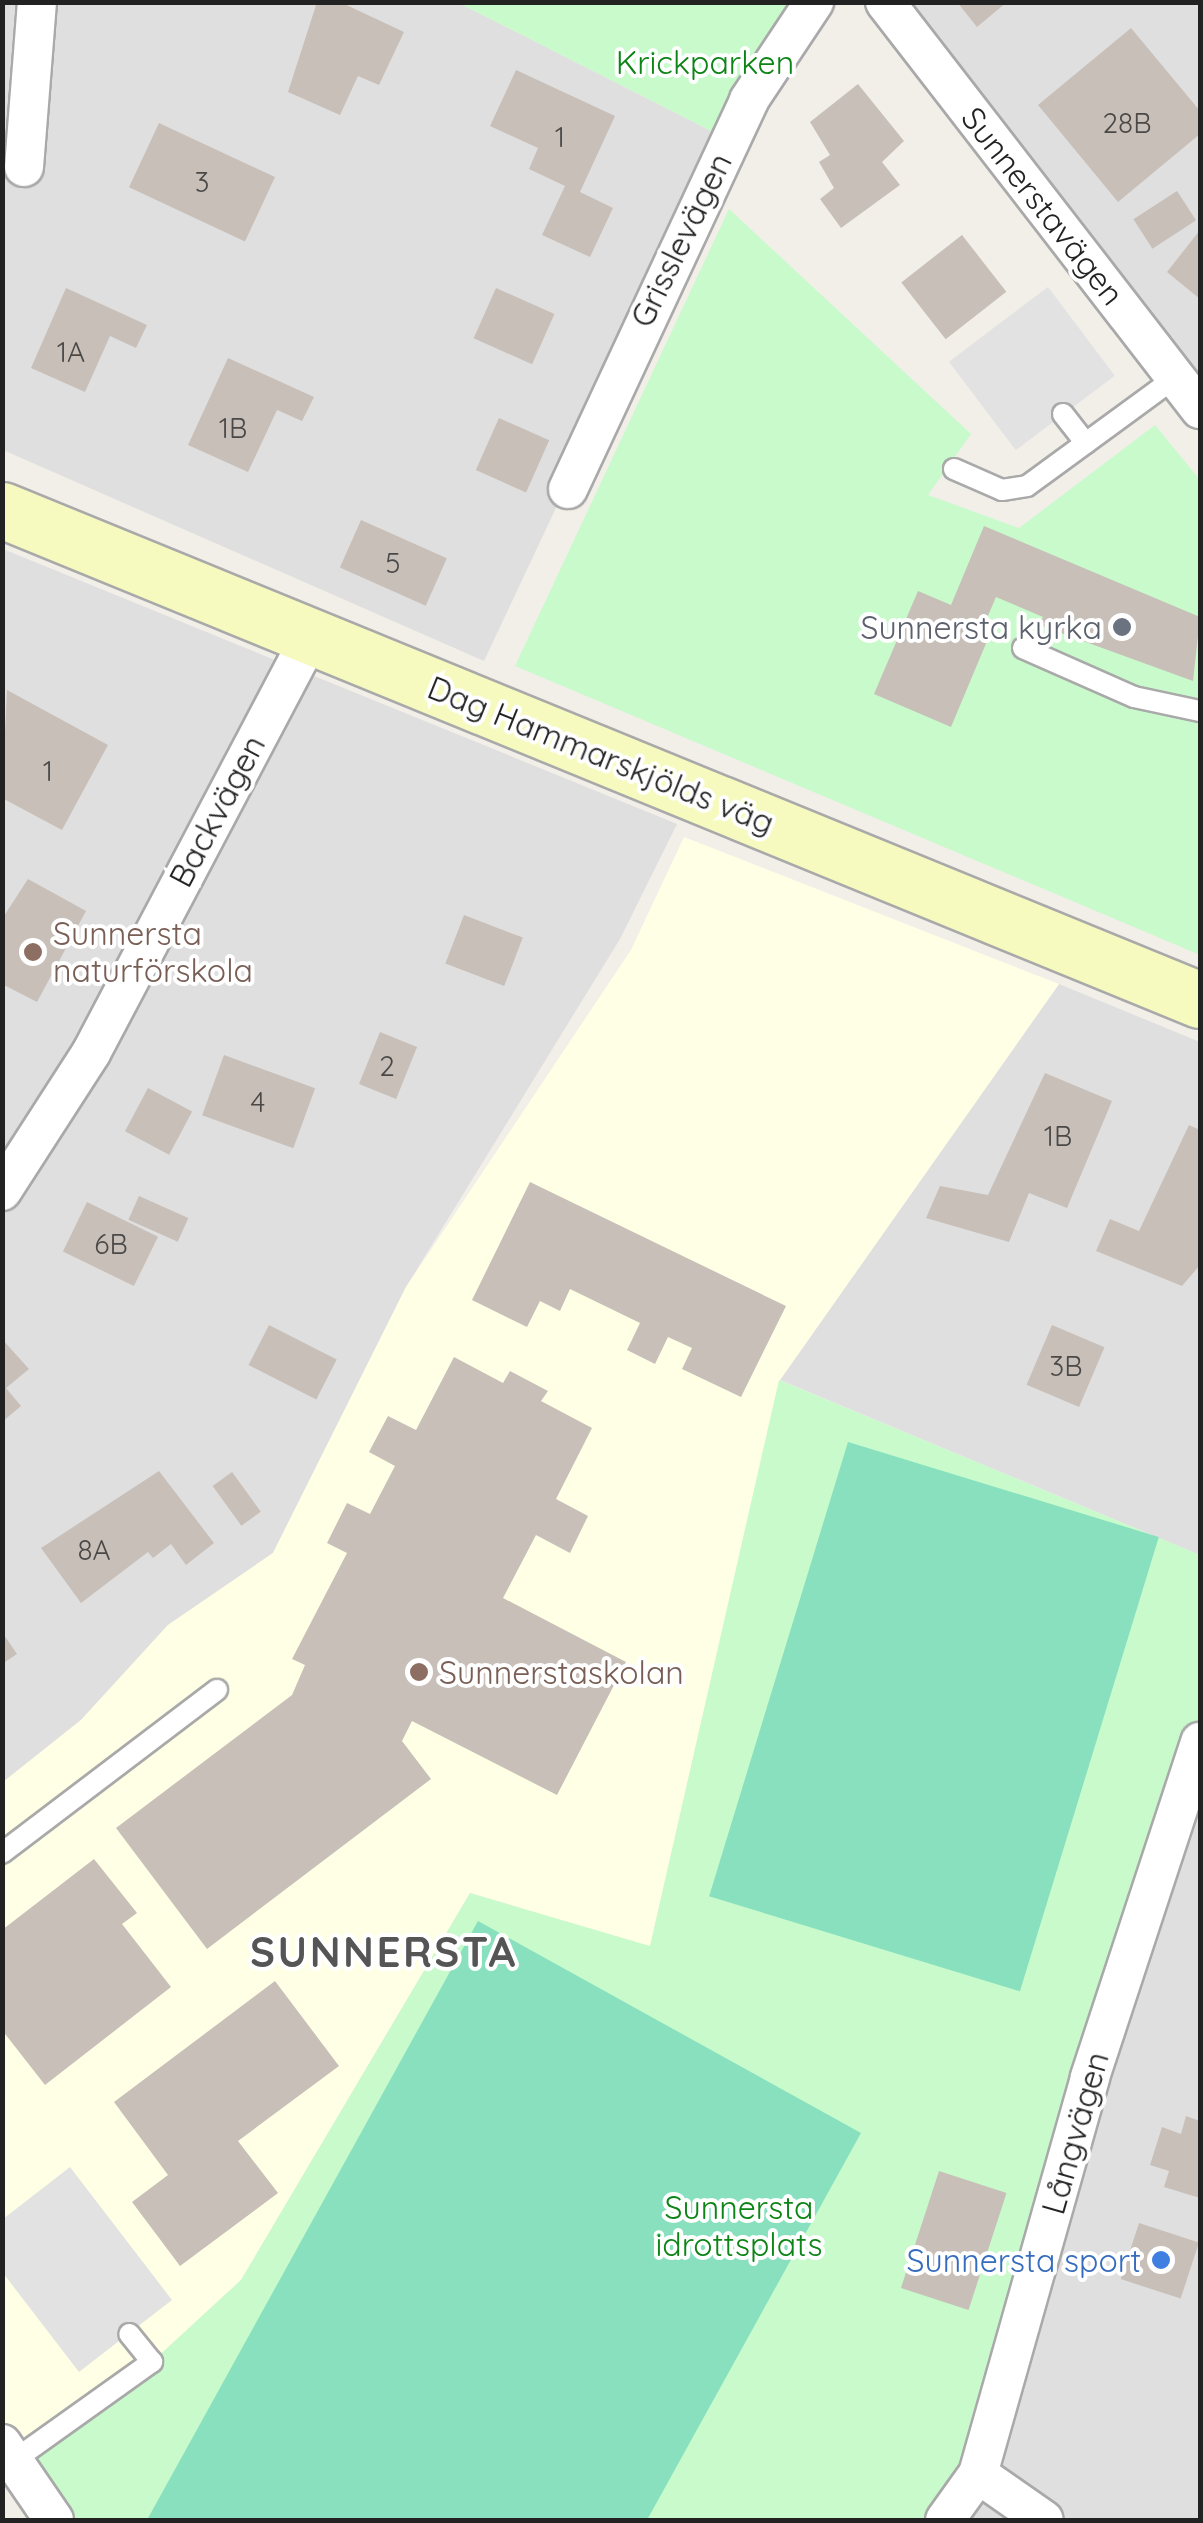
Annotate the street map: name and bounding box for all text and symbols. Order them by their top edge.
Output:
park label: Krickparken [616,43,794,81]
street label: Sunnerstavägen [954,99,1132,313]
house number: 28B [1103,106,1151,140]
house number: 1 [555,120,565,154]
street label: Grisslevägen [622,147,740,333]
house number: 3 [195,165,209,199]
house number: 1A [57,335,85,369]
house number: 1B [219,411,247,445]
house number: 5 [385,546,401,580]
place label: Sunnersta kyrka [860,608,1102,646]
marker: Sunnersta kyrka [1111,616,1133,638]
street label: Dag Hammarskjölds väg [422,668,780,842]
street label: Backvägen [161,729,273,893]
house number: 1 [43,754,53,788]
place label: Sunnersta naturförskola [53,915,253,990]
marker: Sunnersta naturförskola [22,941,44,963]
house number: 2 [379,1049,395,1083]
house number: 4 [251,1085,265,1119]
house number: 1B [1044,1119,1072,1153]
house number: 6B [94,1227,128,1261]
house number: 3B [1050,1349,1082,1383]
house number: 8A [77,1533,111,1567]
place label: Sunnerstaskolan [439,1653,684,1691]
marker: Sunnerstaskolan [408,1661,430,1683]
district label: SUNNERSTA [250,1927,518,1977]
street label: Långvägen [1034,2047,1116,2219]
park label: Sunnersta idrottsplats [655,2189,823,2264]
place label: Sunnersta sport [907,2241,1141,2279]
marker: Sunnersta sport [1150,2249,1172,2271]

